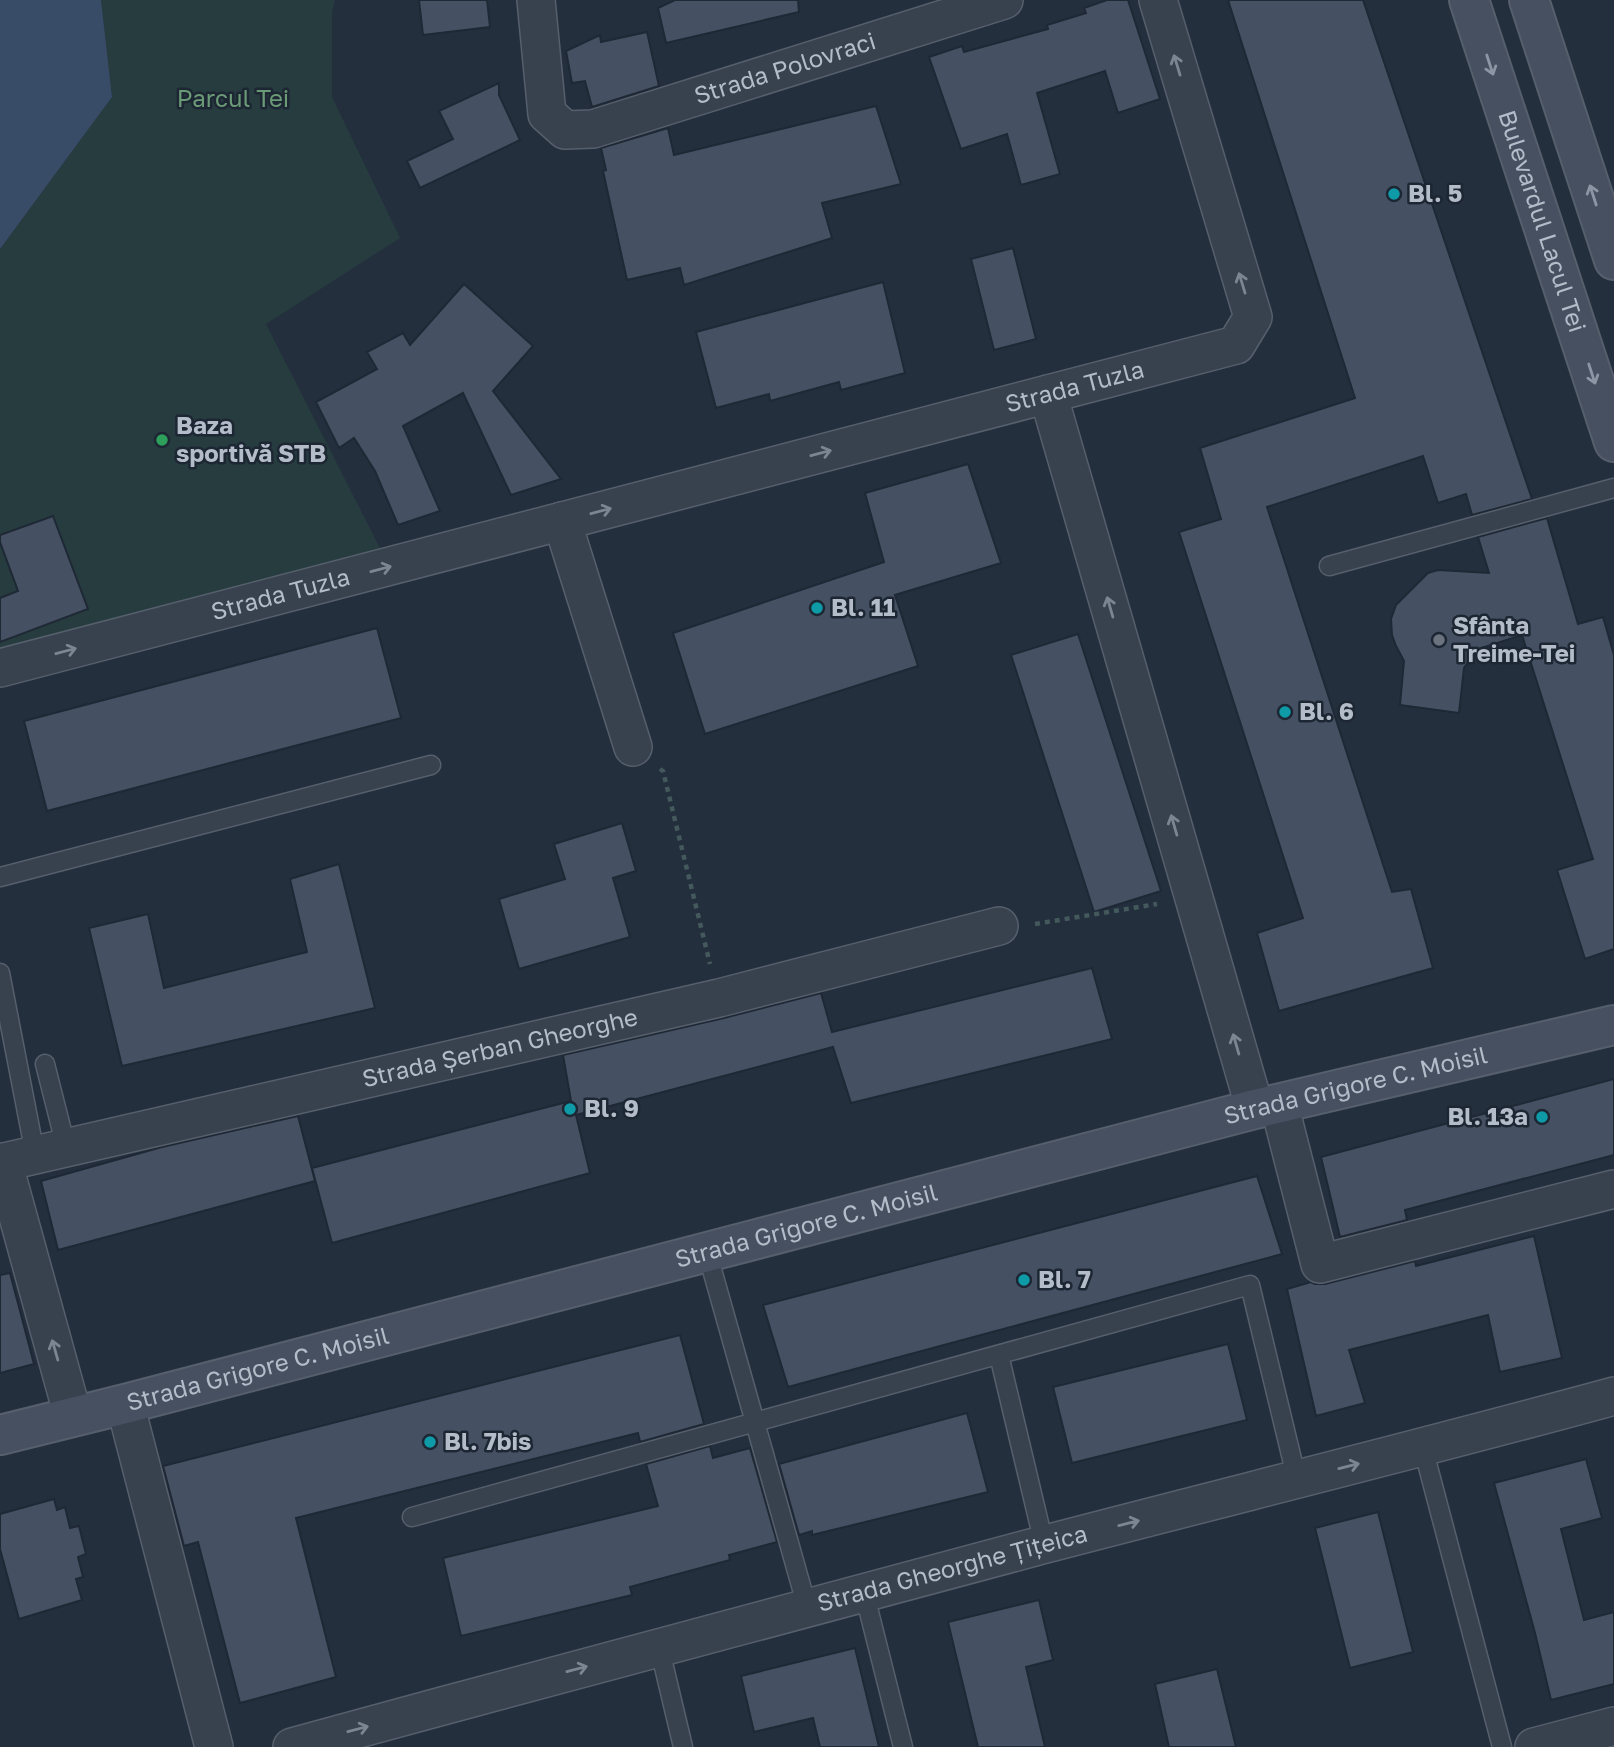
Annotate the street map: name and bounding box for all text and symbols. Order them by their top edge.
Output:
street label: Strada Polovraci [690,25,879,109]
one-way arrow [1485,53,1497,75]
one-way arrow [1170,54,1183,76]
park label: Parcul Tei [177,83,289,112]
street label: Bulevardul Lacul Tei [1493,106,1593,336]
place label: Bl. 5 [1408,178,1462,207]
one-way arrow [1586,184,1599,206]
marker: Bl. 5 [1386,186,1402,202]
one-way arrow [1235,272,1248,294]
street label: Strada Tuzla [1002,354,1147,418]
one-way arrow [1586,363,1599,385]
place label: Baza sportivă STB [176,410,326,467]
marker: Baza sportivă STB [154,432,170,448]
one-way arrow [810,446,832,459]
one-way arrow [589,504,612,517]
street label: Strada Tuzla [208,561,353,625]
one-way arrow [370,561,392,574]
place label: Bl. 11 [831,592,895,621]
one-way arrow [1103,596,1116,618]
marker: Bl. 11 [809,600,825,616]
place label: Sfânta Treime-Tei [1453,610,1575,667]
marker: Sfânta Treime-Tei [1431,632,1447,648]
one-way arrow [54,644,77,657]
place label: Bl. 6 [1299,696,1354,725]
marker: Bl. 6 [1277,704,1293,720]
one-way arrow [1166,814,1179,836]
street label: Strada Șerban Gheorghe [359,1001,640,1092]
one-way arrow [1229,1033,1242,1055]
street label: Strada Grigore C. Moisil [1220,1039,1490,1130]
place label: Bl. 9 [584,1093,639,1122]
marker: Bl. 9 [562,1101,578,1117]
place label: Bl. 13a [1447,1101,1528,1130]
marker: Bl. 13a [1534,1109,1550,1125]
street label: Strada Grigore C. Moisil [672,1177,940,1273]
place label: Bl. 7 [1038,1264,1091,1293]
marker: Bl. 7 [1016,1272,1032,1288]
street label: Strada Grigore C. Moisil [123,1320,392,1416]
one-way arrow [48,1340,61,1362]
place label: Bl. 7bis [444,1426,532,1455]
marker: Bl. 7bis [422,1434,438,1450]
one-way arrow [1338,1459,1360,1472]
one-way arrow [1117,1516,1140,1529]
street label: Strada Gheorghe Țițeica [814,1518,1090,1617]
one-way arrow [566,1662,588,1675]
one-way arrow [346,1722,369,1735]

